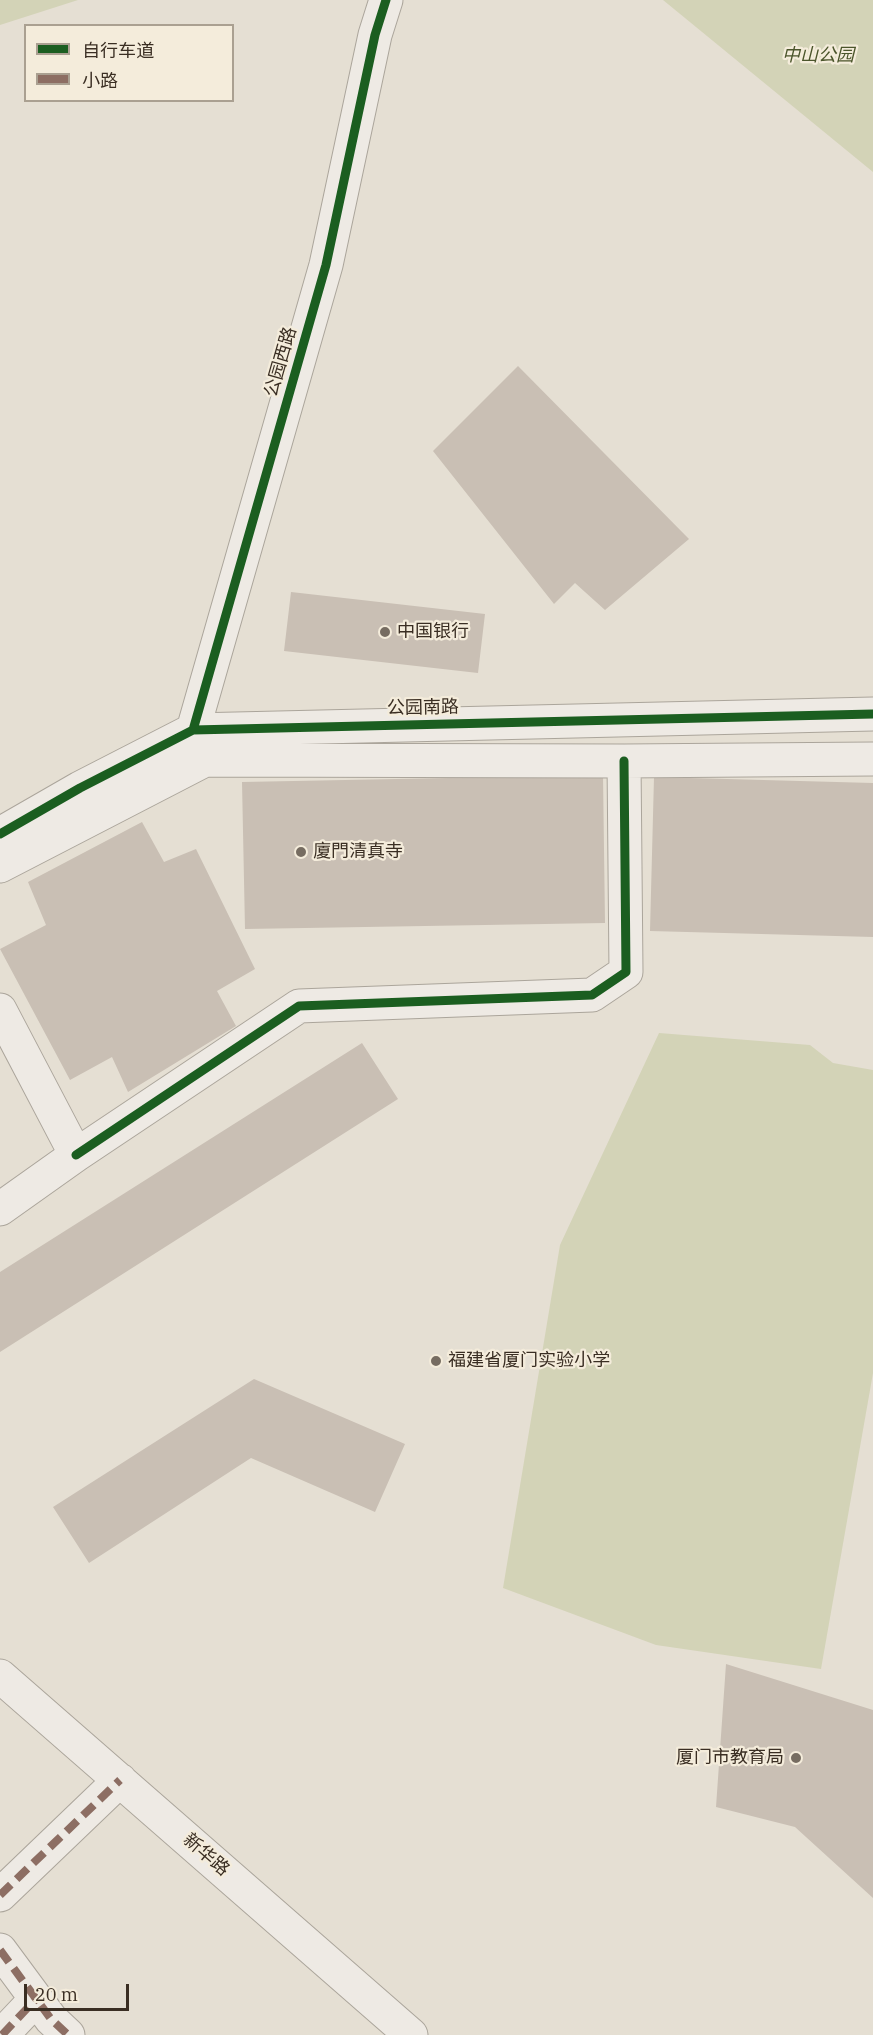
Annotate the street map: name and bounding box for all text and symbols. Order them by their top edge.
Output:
legend [24,24,234,102]
text: 自行车道 [82,39,154,62]
park label: 中山公园 [782,45,854,67]
text: 小路 [82,69,118,92]
street label: 公园西路 [261,324,301,400]
place label: 中国银行 [397,621,469,643]
marker: 中国银行 [378,625,392,639]
street label: 公园南路 [387,697,459,719]
place label: 廈門清真寺 [313,841,403,863]
marker: 廈門清真寺 [294,845,308,859]
place label: 福建省厦门实验小学 [448,1350,610,1372]
marker: 福建省厦门实验小学 [429,1354,443,1368]
place label: 厦门市教育局 [676,1747,784,1769]
marker: 厦门市教育局 [789,1751,803,1765]
street label: 新华路 [179,1829,233,1881]
scale bar [27,1972,132,2010]
text: 20 m [35,1983,78,2006]

